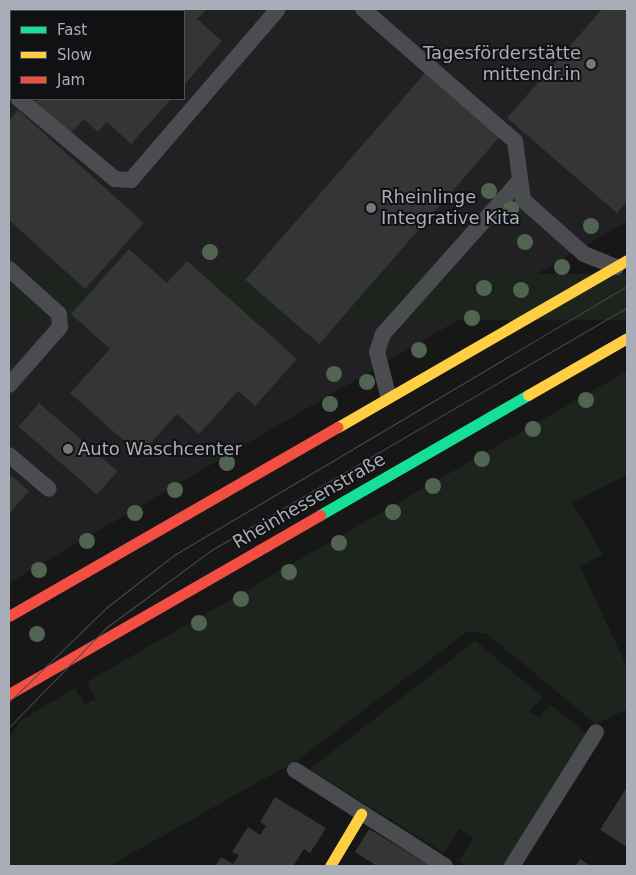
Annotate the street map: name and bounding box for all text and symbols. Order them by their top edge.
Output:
legend [10,10,185,100]
text: Fast [57,21,87,39]
place label: Tagesförderstätte mittendr.in [423,43,581,86]
text: Slow [57,46,92,64]
marker: Tagesförderstätte mittendr.in [585,58,597,70]
text: Jam [57,71,85,89]
place label: Rheinlinge Integrative Kita [381,187,520,230]
marker: Rheinlinge Integrative Kita [365,202,377,214]
place label: Auto Waschcenter [78,438,242,460]
marker: Auto Waschcenter [62,443,74,455]
street label: Rheinhessenstraße [229,449,389,553]

